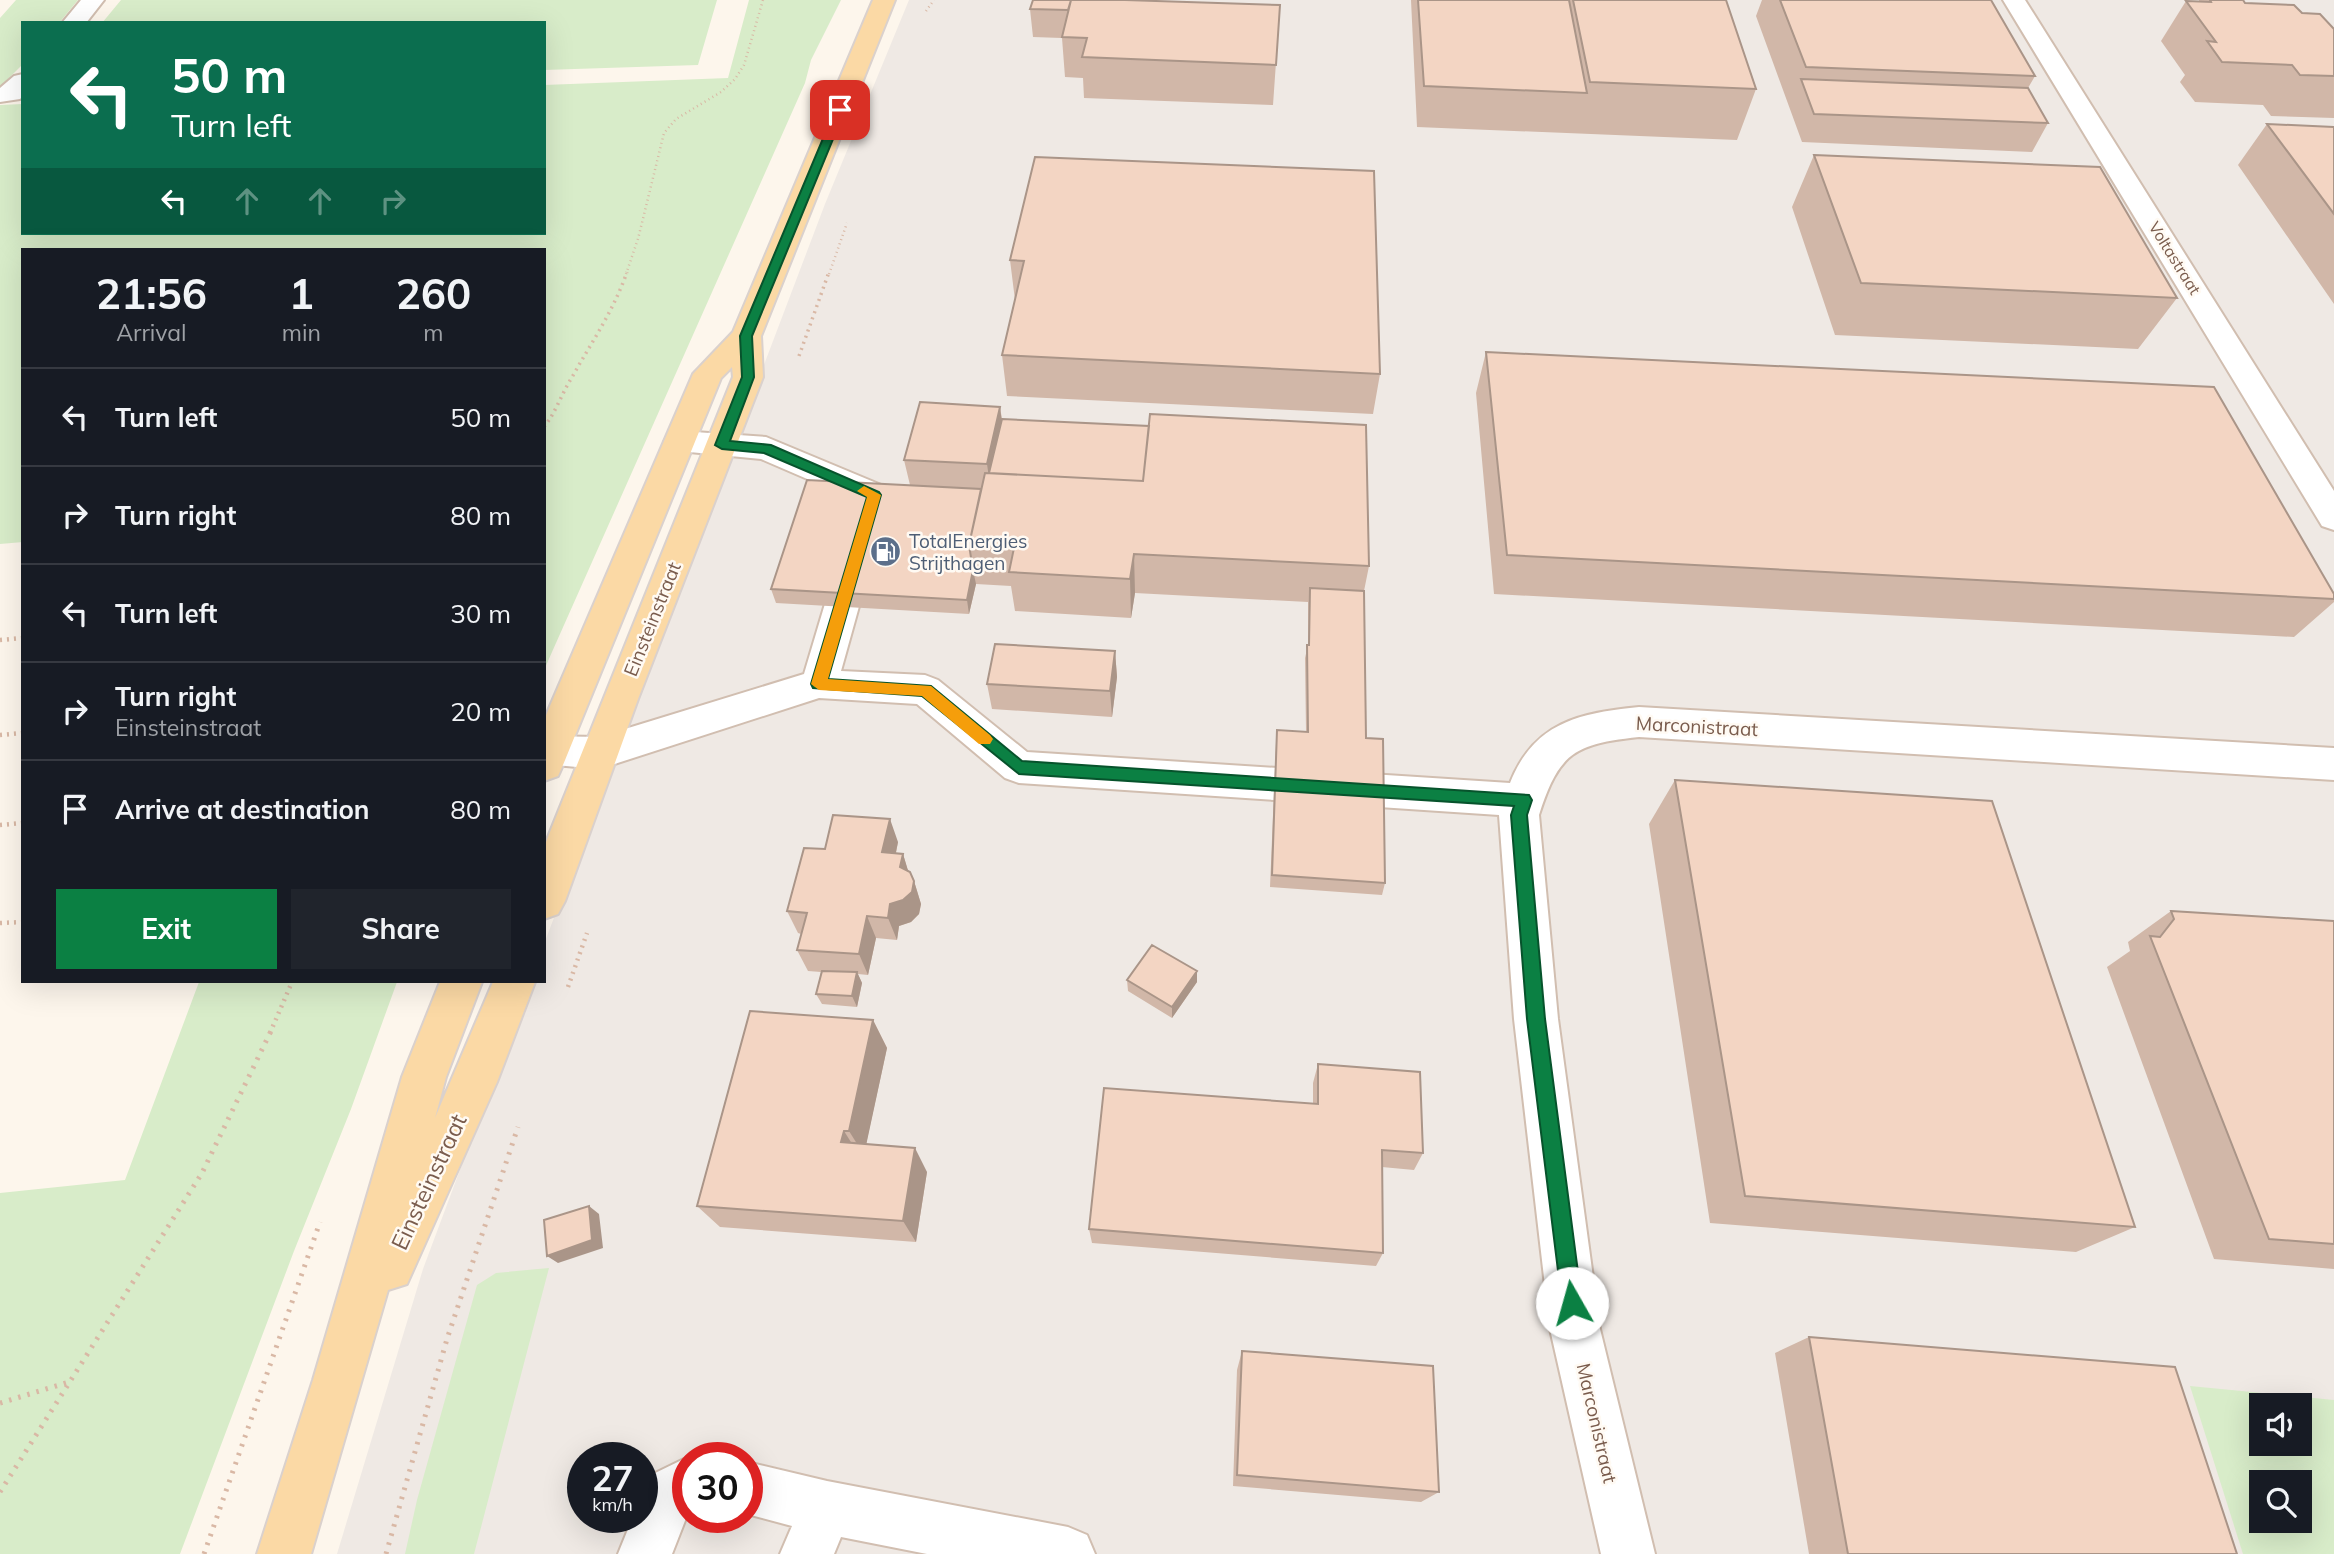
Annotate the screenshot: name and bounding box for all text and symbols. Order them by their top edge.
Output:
text: 50 m [171,44,287,105]
icon: left [56,49,147,140]
pin [810,80,870,140]
icon: arrive [821,91,859,129]
text: Turn left [171,105,291,145]
icon: left [155,182,193,220]
icon: ahead [228,182,266,220]
icon: ahead [301,182,339,220]
icon: right [374,182,412,220]
street label: Voltastraat [2145,218,2206,299]
text: 21:56 [96,267,207,320]
text: 1 [289,267,314,320]
text: 260 [396,267,471,320]
text: Arrival [116,318,187,347]
text: min [282,318,321,347]
text: m [423,318,444,347]
icon: left [56,398,94,436]
text: Turn left [115,401,217,434]
text: 50 m [450,401,511,434]
icon: right [56,496,94,534]
text: Turn right [115,499,236,532]
text: 80 m [450,499,511,532]
place label: TotalEnergies Strijthagen [909,529,1028,575]
fuel station icon: TotalEnergies Strijthagen [869,535,903,569]
street label: Einsteinstraat [618,558,686,680]
icon: left [56,594,94,632]
text: Turn left [115,597,217,630]
text: 30 m [450,597,511,630]
text: Turn right [115,680,236,713]
icon: right [56,692,94,730]
text: 20 m [450,695,511,728]
street label: Marconistraat [1635,711,1759,741]
text: Einsteinstraat [115,713,261,742]
icon: arrive [56,790,94,828]
text: Arrive at destination [115,793,370,826]
text: 80 m [450,793,511,826]
button: Exit [56,889,277,969]
button: Share [291,889,511,969]
street label: Einsteinstraat [384,1109,473,1254]
position arrow [1535,1266,1609,1340]
street label: Marconistraat [1572,1361,1623,1486]
map controls [2249,1393,2312,1533]
button: sound [2249,1393,2312,1456]
speed limit sign: 30 [672,1442,763,1533]
text: 27 [591,1456,634,1500]
button: search [2249,1470,2312,1533]
text: km/h [592,1493,633,1516]

